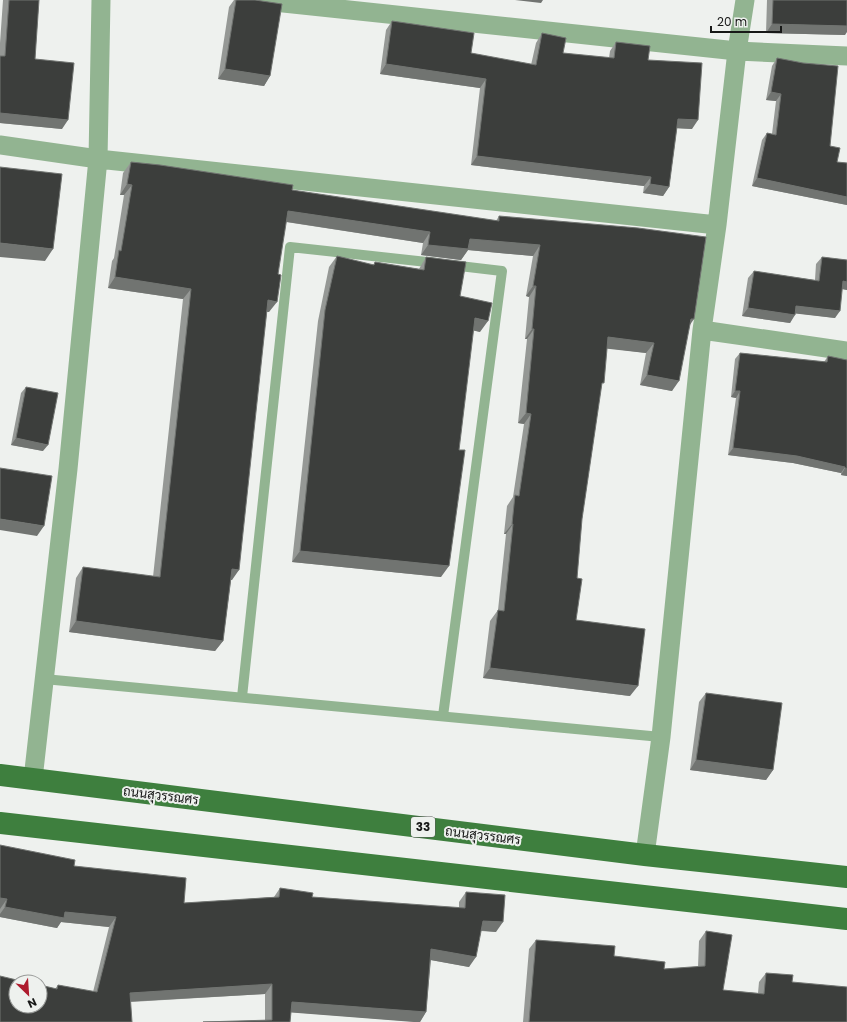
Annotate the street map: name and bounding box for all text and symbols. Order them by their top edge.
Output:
scale bar [711,8,781,34]
text: 20 m [717,13,747,30]
street label: ถนนสุวรรณศร [122,781,200,810]
road number: 33 [411,817,435,837]
street label: ถนนสุวรรณศร [444,821,522,850]
north arrow [8,974,48,1014]
text: N [25,994,39,1012]

